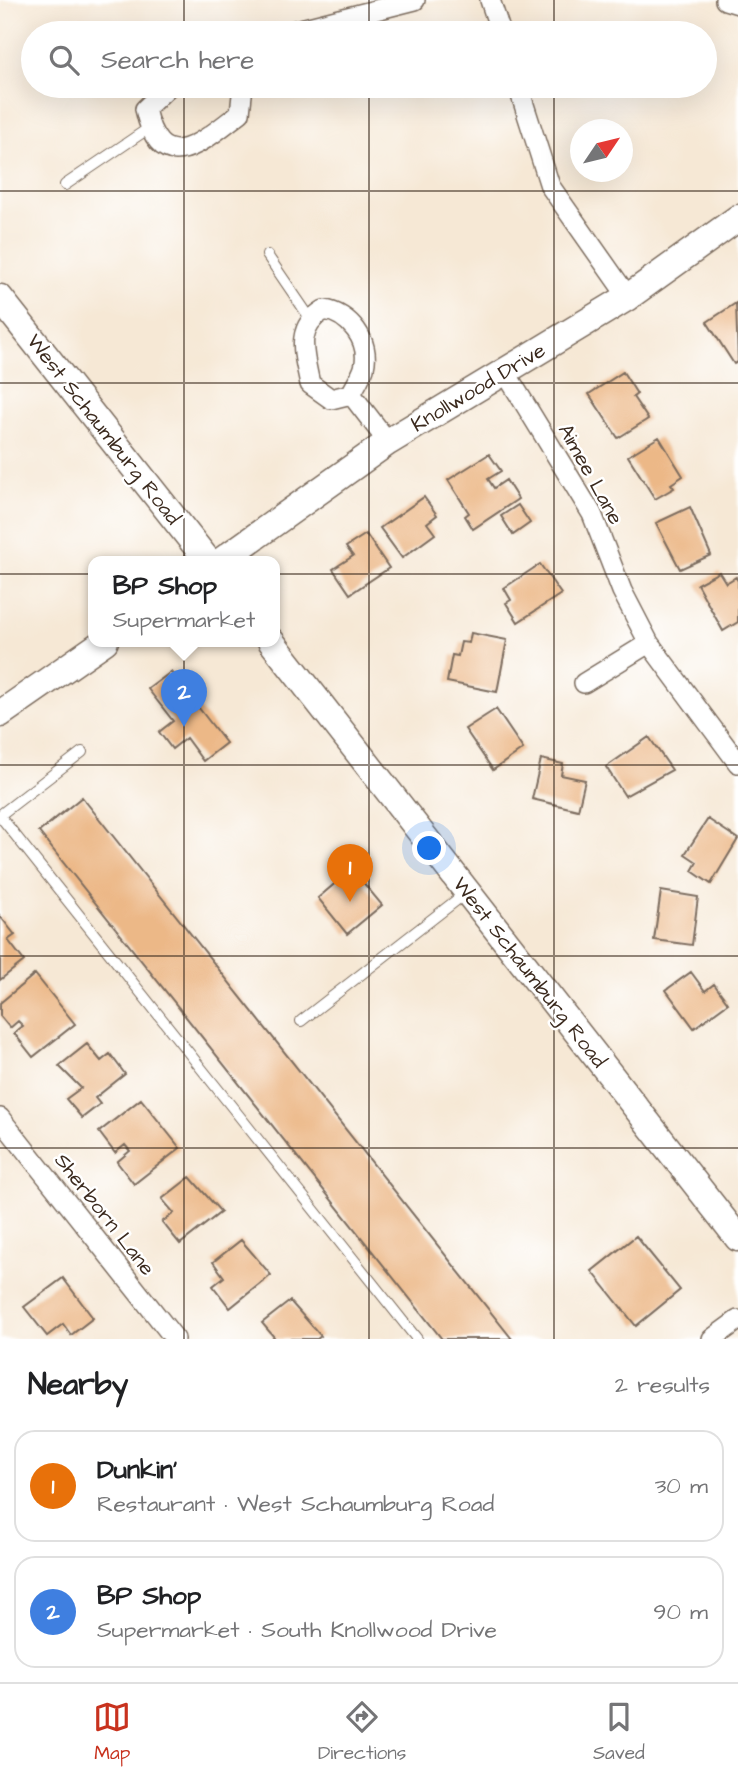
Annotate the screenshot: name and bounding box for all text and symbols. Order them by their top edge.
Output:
search box [21,21,717,98]
icon: search [45,41,83,79]
text: Search here [101,42,254,78]
north arrow [570,119,633,182]
street label: West Schaumburg Road [18,328,187,532]
street label: Knollwood Drive [406,336,551,439]
street label: Aimee Lane [551,419,630,530]
popup [88,556,280,647]
text: BP Shop [113,568,217,604]
text: Supermarket [113,604,255,636]
pin: 2 [161,669,207,727]
your location [412,831,446,865]
pin: 1 [327,844,373,902]
street label: West Schaumburg Road [444,871,613,1075]
street label: Sherborn Lane [48,1147,162,1282]
text: Nearby [28,1364,128,1406]
text: 2 results [615,1369,710,1401]
text: Dunkin' [97,1452,177,1488]
text: 1 [52,1470,54,1502]
text: 30 m [655,1470,708,1502]
text: Restaurant · West Schaumburg Road [97,1488,494,1520]
text: BP Shop [97,1578,201,1614]
text: 2 [46,1596,60,1628]
text: 90 m [653,1596,708,1628]
text: Supermarket · South Knollwood Drive [97,1614,497,1646]
tab: Map [93,1698,131,1767]
tab: Directions [318,1698,406,1767]
tab: Saved [593,1698,645,1767]

